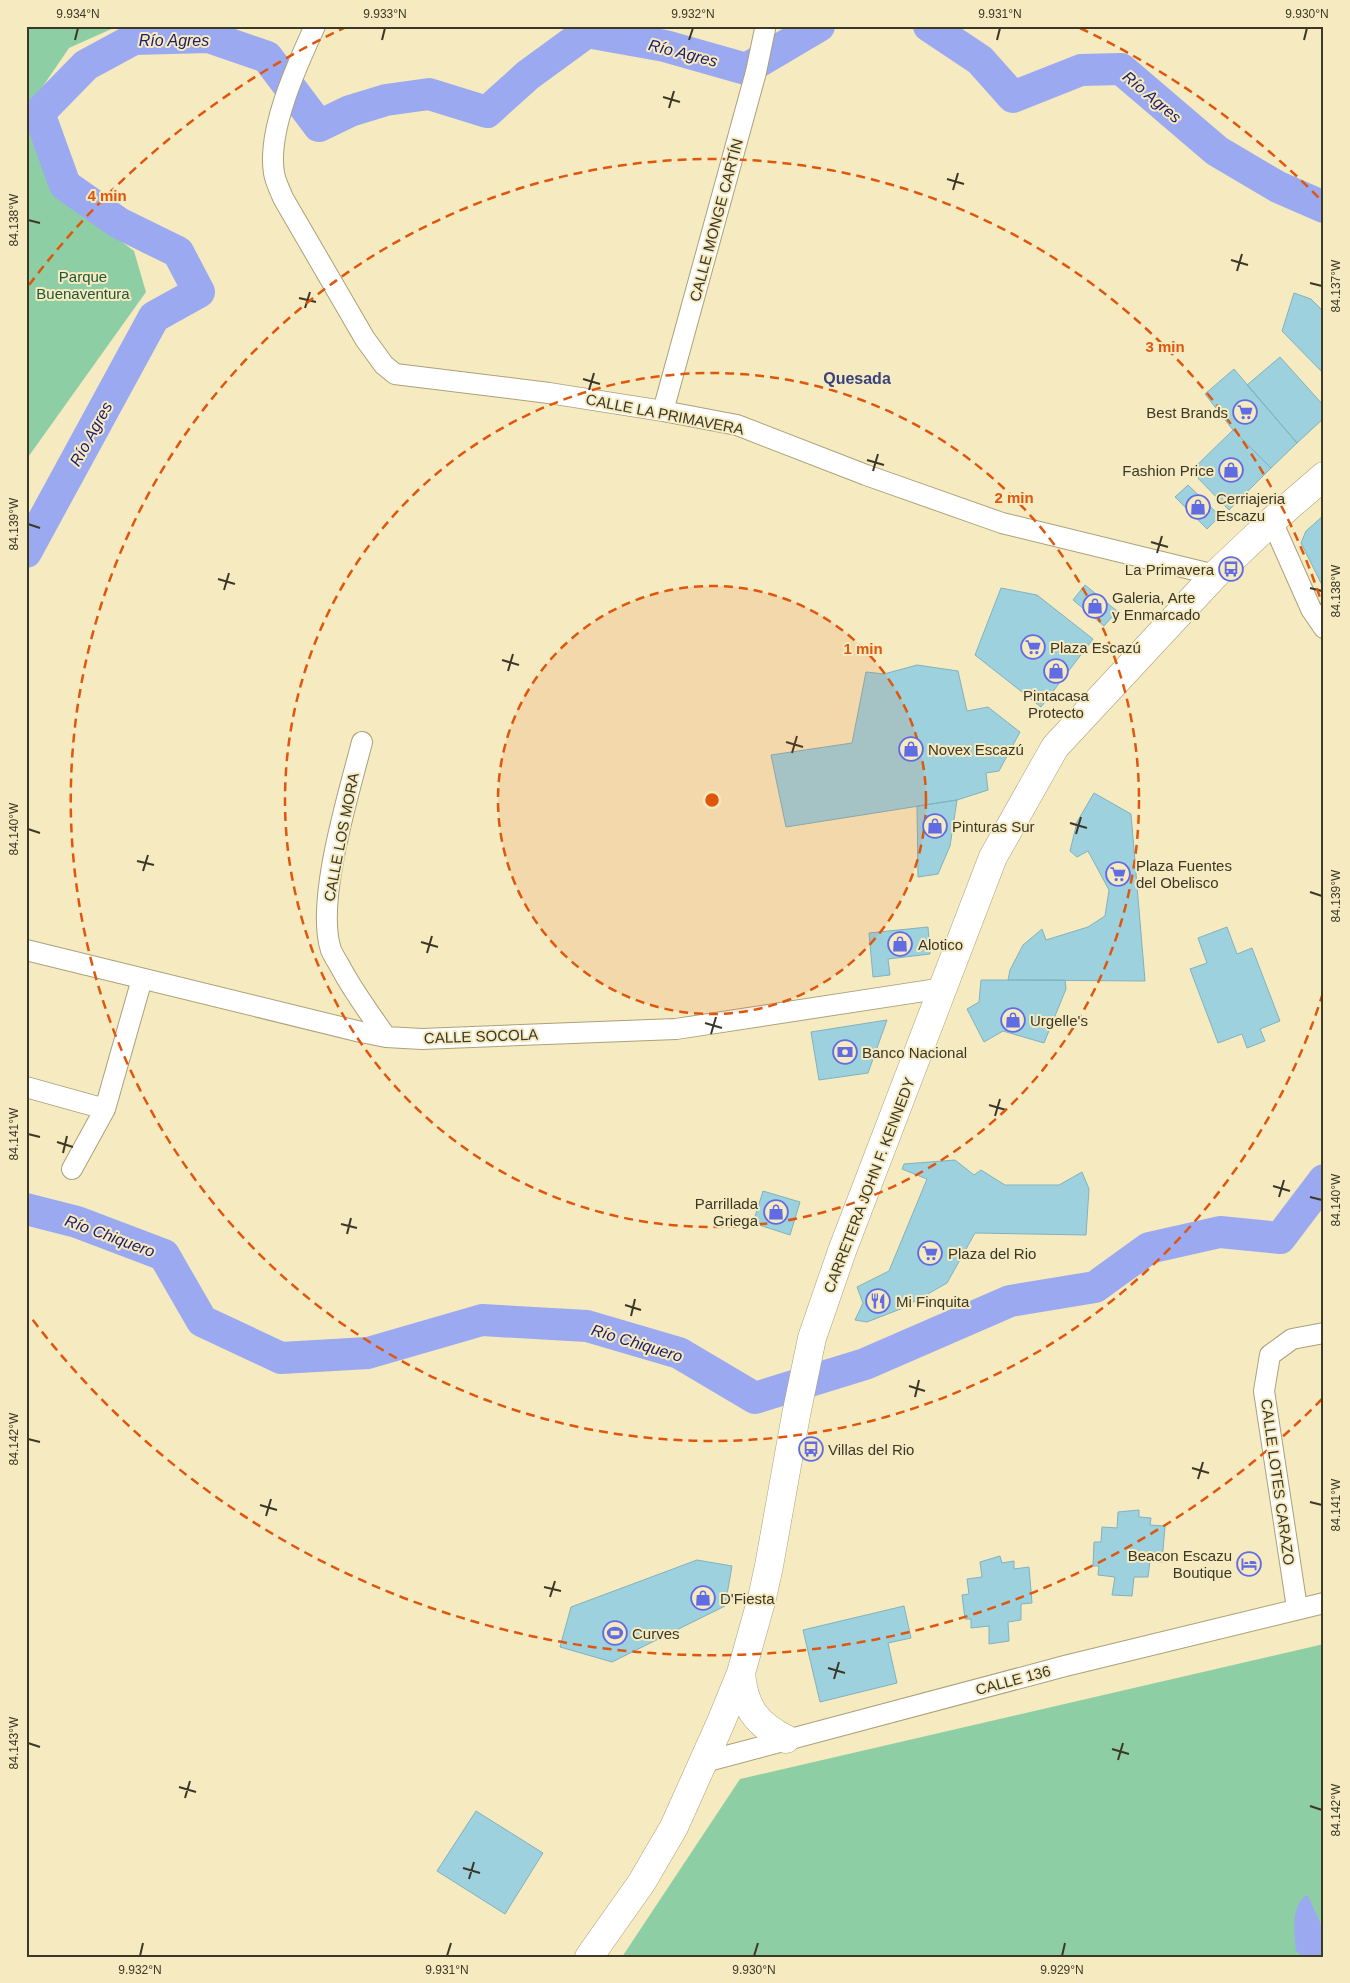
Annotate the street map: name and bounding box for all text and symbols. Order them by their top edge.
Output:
text: 9.934°N [56,7,100,21]
text: 9.933°N [363,7,407,21]
text: 9.932°N [671,7,715,21]
text: 9.931°N [978,7,1022,21]
text: 9.930°N [1285,7,1329,21]
water label: Río Agres [139,32,209,49]
water label: Río Agres [647,36,719,70]
water label: Río Agres [1120,68,1184,126]
street label: CALLE MONGE CARTÍN [686,137,746,303]
text: 4 min [87,187,127,204]
text: 84.138°W [7,193,21,246]
text: 84.137°W [1329,259,1343,312]
park label: Parque Buenaventura [36,268,130,302]
text: 3 min [1145,338,1185,355]
district label: Quesada [823,370,891,387]
street label: CALLE LA PRIMAVERA [585,390,745,438]
water label: Río Agres [66,399,116,469]
supermarket icon: Best Brands [1232,399,1258,425]
place label: Best Brands [1146,404,1228,421]
shop icon: Fashion Price [1218,457,1244,483]
place label: Fashion Price [1122,462,1214,479]
text: 2 min [994,489,1034,506]
place label: Cerriajeria Escazu [1216,490,1286,524]
shop icon: Cerriajeria Escazu [1185,494,1211,520]
text: 84.139°W [7,497,21,550]
bus stop icon: La Primavera [1218,556,1244,582]
place label: La Primavera [1125,561,1215,578]
text: 84.138°W [1329,564,1343,617]
place label: Galeria, Arte y Enmarcado [1112,589,1200,623]
shop icon: Galeria, Arte y Enmarcado [1082,593,1108,619]
supermarket icon: Plaza Escazú [1020,634,1046,660]
place label: Plaza Escazú [1050,639,1141,656]
text: 1 min [843,640,883,657]
shop icon: Pintacasa Protecto [1043,658,1069,684]
place label: Pintacasa Protecto [1023,687,1090,721]
shop icon: Novex Escazú [898,736,924,762]
place label: Novex Escazú [928,741,1024,758]
street label: CALLE LOS MORA [320,771,362,903]
centre of rings [703,791,721,809]
text: 84.140°W [7,802,21,855]
shop icon: Pinturas Sur [922,813,948,839]
place label: Pinturas Sur [952,818,1035,835]
place label: Plaza Fuentes del Obelisco [1136,857,1232,891]
supermarket icon: Plaza Fuentes del Obelisco [1105,861,1131,887]
text: 84.139°W [1329,869,1343,922]
shop icon: Alotico [887,931,913,957]
place label: Alotico [918,936,963,953]
shop icon: Urgelle's [1000,1007,1026,1033]
place label: Urgelle's [1030,1012,1088,1029]
street label: CALLE SOCOLA [424,1026,538,1046]
bank icon: Banco Nacional [832,1039,858,1065]
place label: Banco Nacional [862,1044,967,1061]
street label: CARRETERA JOHN F. KENNEDY [820,1075,918,1295]
text: 84.141°W [7,1107,21,1160]
text: 84.140°W [1329,1173,1343,1226]
place label: Parrillada Griega [695,1195,759,1229]
shop icon: Parrillada Griega [763,1199,789,1225]
water label: Río Chiquero [63,1212,157,1260]
supermarket icon: Plaza del Rio [917,1240,943,1266]
place label: Plaza del Rio [948,1245,1036,1262]
restaurant icon: Mi Finquita [865,1288,891,1314]
place label: Mi Finquita [896,1293,970,1310]
water label: Río Chiquero [589,1321,685,1365]
street label: CALLE LOTES CARAZO [1258,1398,1298,1566]
text: 84.142°W [7,1412,21,1465]
bus stop icon: Villas del Rio [798,1436,824,1462]
place label: Villas del Rio [828,1441,914,1458]
text: 84.141°W [1329,1478,1343,1531]
place label: Beacon Escazu Boutique [1128,1547,1232,1581]
hotel icon: Beacon Escazu Boutique [1236,1551,1262,1577]
shop icon: D'Fiesta [690,1585,716,1611]
place label: D'Fiesta [720,1590,775,1607]
sports icon: Curves [602,1620,628,1646]
place label: Curves [632,1625,680,1642]
street label: CALLE 136 [974,1662,1052,1698]
text: 84.143°W [7,1716,21,1769]
text: 84.142°W [1329,1783,1343,1836]
text: 9.932°N [118,1963,162,1977]
text: 9.931°N [425,1963,469,1977]
text: 9.930°N [732,1963,776,1977]
text: 9.929°N [1040,1963,1084,1977]

